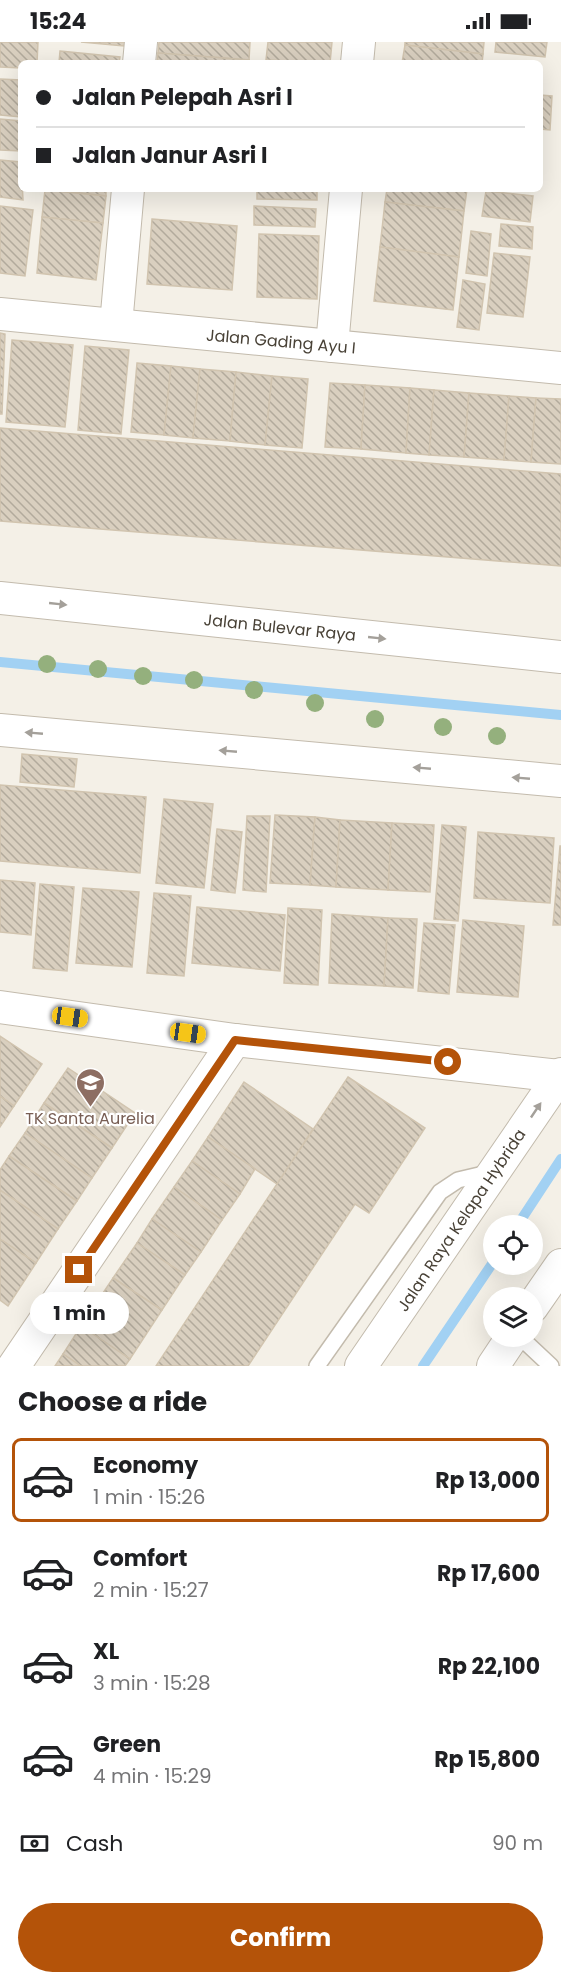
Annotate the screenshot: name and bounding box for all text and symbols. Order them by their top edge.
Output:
text: 15:24 [30,6,86,37]
text: Jalan Pelepah Asri I [72,82,293,113]
text: Jalan Janur Asri I [72,140,268,171]
street label: Jalan Gading Ayu I [205,323,357,359]
one-way arrow [49,599,68,609]
street label: Jalan Bulevar Raya [203,608,357,647]
one-way arrow [368,633,387,643]
one-way arrow [24,728,43,738]
one-way arrow [218,746,237,756]
one-way arrow [412,763,431,773]
one-way arrow [511,773,530,783]
car [51,1006,89,1028]
car [169,1022,207,1044]
route start [434,1048,461,1075]
school or university icon: TK Santa Aurelia [74,1066,106,1108]
one-way arrow [530,1102,541,1118]
place label: TK Santa Aurelia [25,1107,155,1130]
street label: Jalan Raya Kelapa Hybrida [392,1124,531,1316]
map controls [483,1215,543,1347]
button: locate [483,1215,543,1275]
route end [65,1256,92,1283]
button: layers [483,1287,543,1347]
callout: 1 min [29,1291,128,1333]
text: 1 min [53,1299,106,1327]
text: Choose a ride [18,1383,207,1420]
text: Economy [93,1450,198,1481]
icon: car [21,1453,75,1507]
text: Rp 13,000 [435,1465,540,1496]
text: 1 min · 15:26 [93,1483,205,1511]
text: Comfort [93,1543,187,1574]
icon: car [21,1546,75,1600]
text: Rp 17,600 [437,1558,540,1589]
text: 2 min · 15:27 [93,1576,209,1604]
text: XL [93,1636,119,1667]
icon: car [21,1639,75,1693]
text: Rp 22,100 [438,1651,540,1682]
text: 3 min · 15:28 [93,1669,211,1697]
text: Green [93,1729,161,1760]
icon: car [21,1732,75,1786]
text: Rp 15,800 [434,1744,540,1775]
text: 4 min · 15:29 [93,1762,211,1790]
icon: cash [18,1827,51,1860]
text: Cash [66,1828,123,1859]
text: 90 m [492,1829,543,1857]
button: Confirm [18,1903,543,1972]

